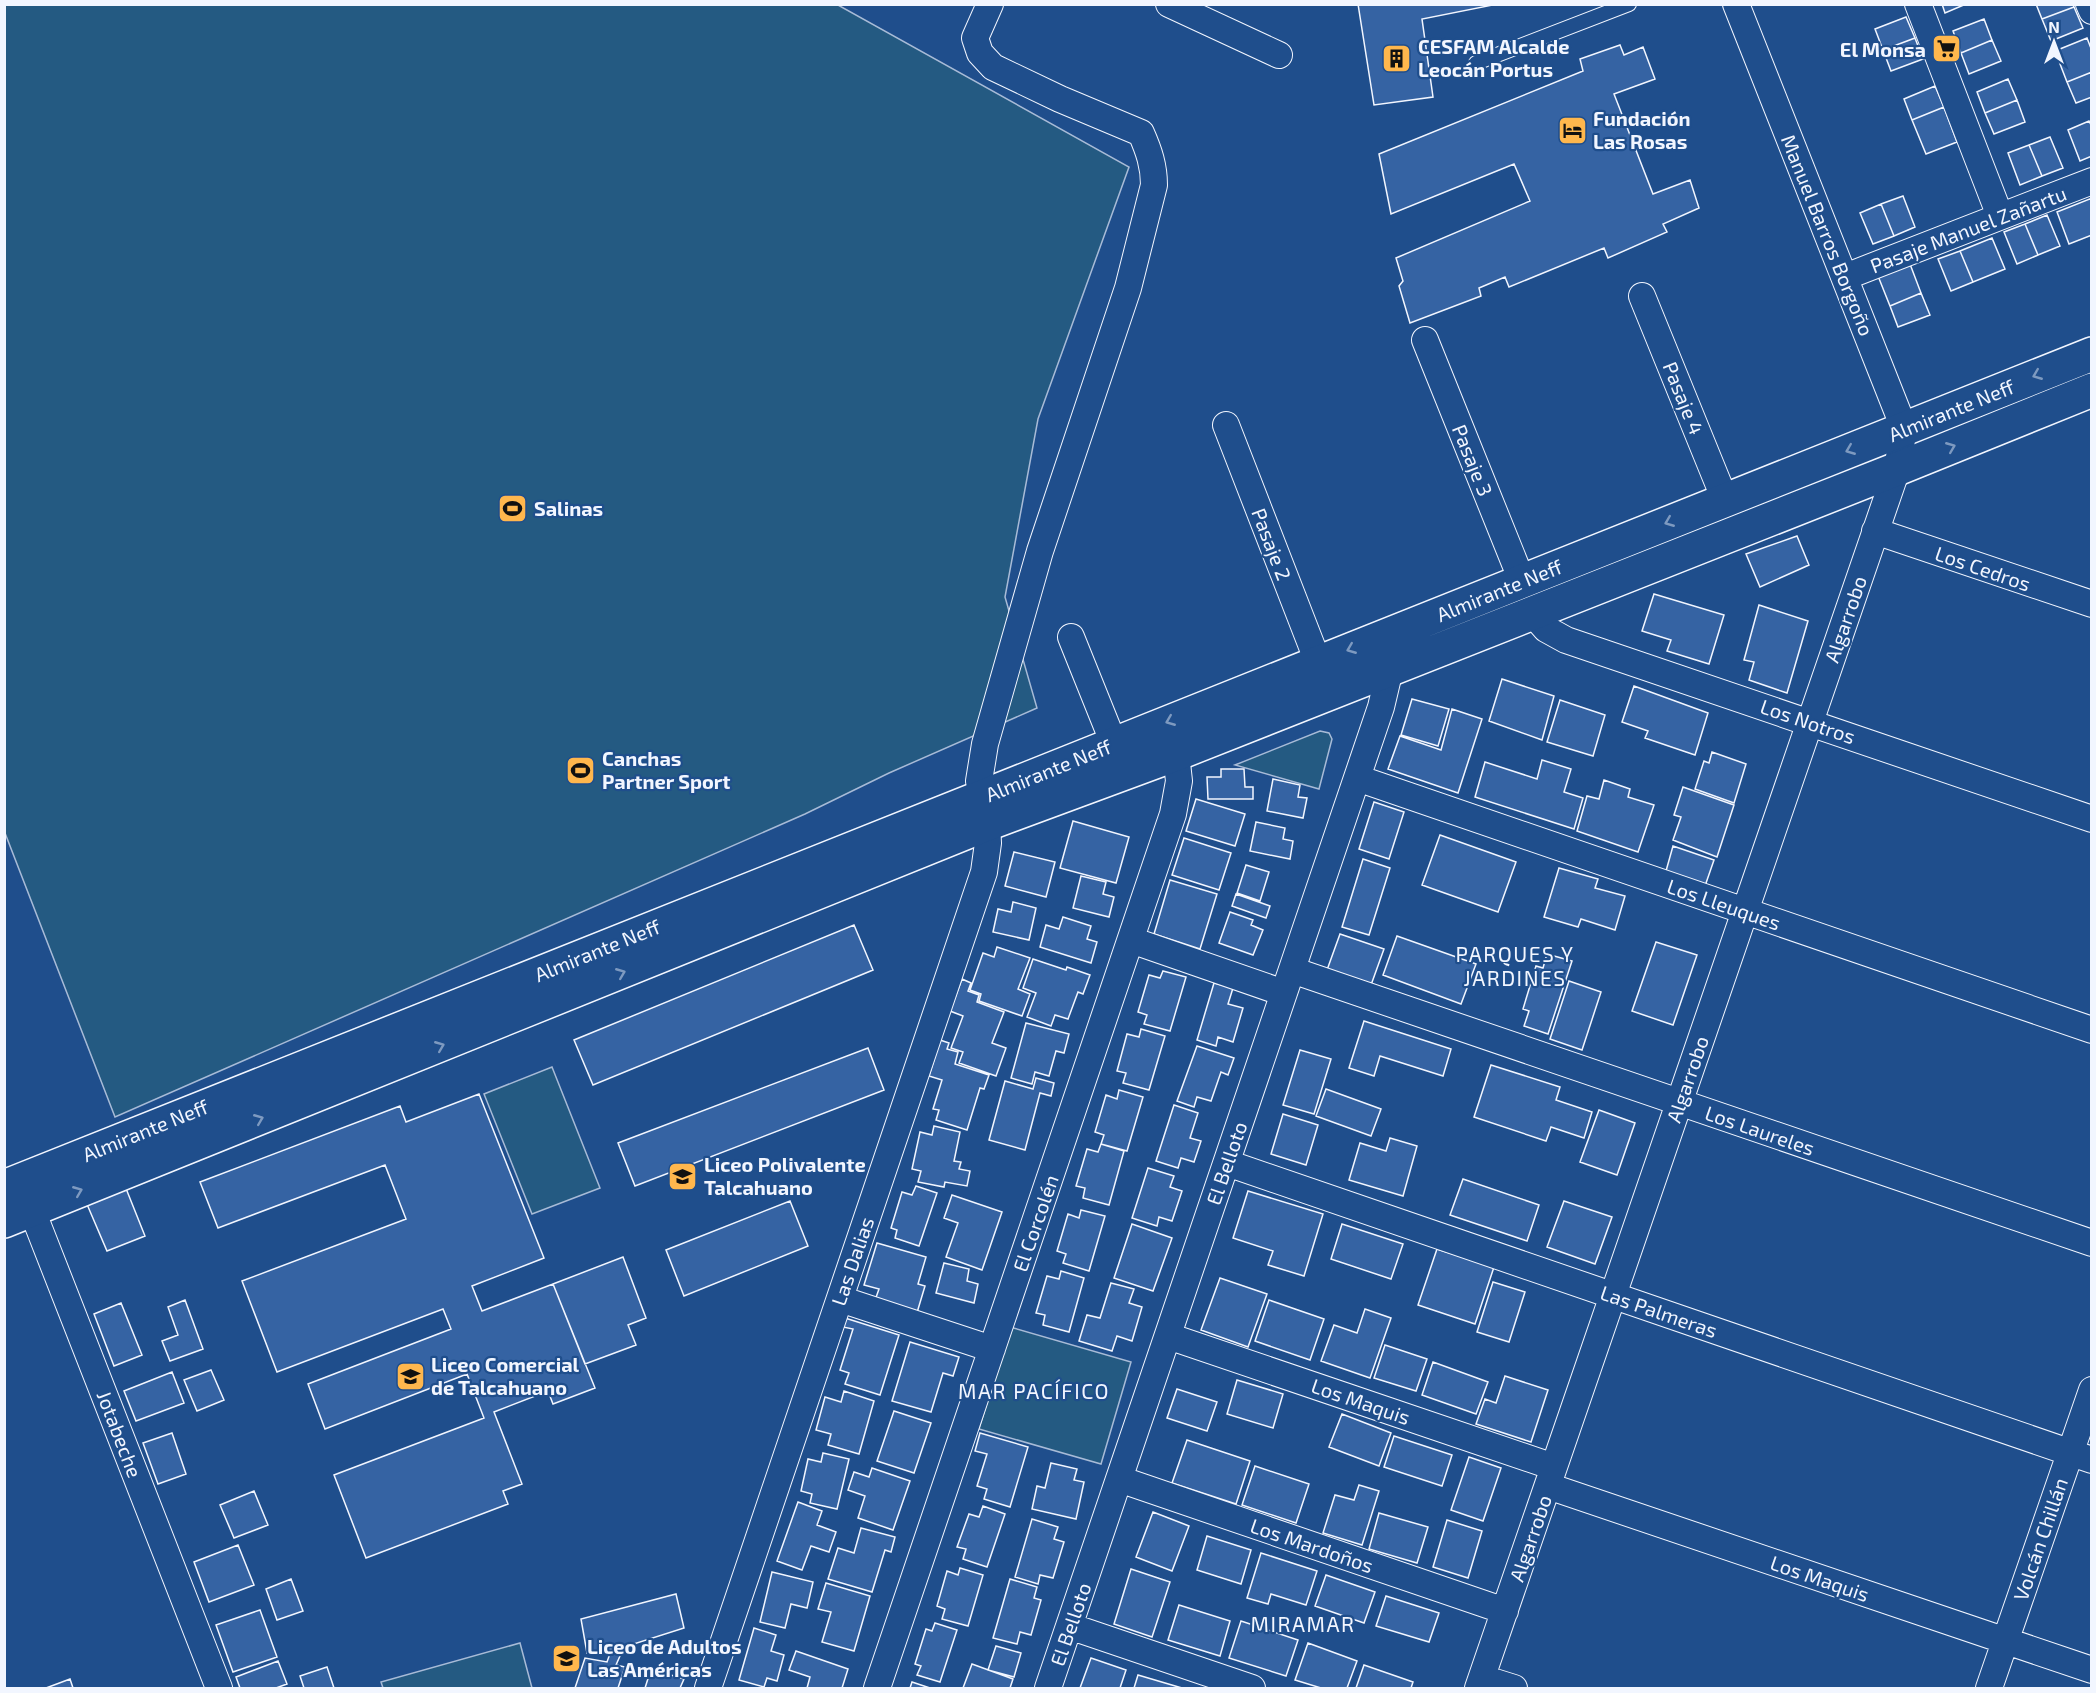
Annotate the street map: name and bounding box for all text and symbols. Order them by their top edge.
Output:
north arrow [2024,12,2084,72]
text: N [2048,17,2060,36]
supermarket icon: El Monsa [1931,33,1963,65]
place label: CESFAM Alcalde Leocán Portus [1418,34,1569,81]
place label: El Monsa [1840,37,1926,61]
building icon: CESFAM Alcalde Leocán Portus [1381,42,1413,74]
place label: Fundación Las Rosas [1593,106,1691,153]
hotel icon: Fundación Las Rosas [1556,114,1588,146]
street label: Manuel Barros Borgoño [1777,131,1879,339]
street label: Pasaje Manuel Zañartu [1867,180,2069,278]
street label: Pasaje 4 [1659,358,1709,438]
one-way arrow [2032,368,2043,381]
street label: Almirante Neff [1885,374,2018,446]
street label: Pasaje 3 [1448,421,1498,499]
one-way arrow [1945,442,1956,454]
one-way arrow [1845,443,1856,455]
sports icon: Salinas [497,492,529,524]
place label: Salinas [534,496,603,520]
street label: Pasaje 2 [1247,505,1297,583]
one-way arrow [1664,515,1675,527]
street label: Los Cedros [1932,541,2034,595]
street label: Almirante Neff [1433,554,1566,626]
street label: Algarrobo [1819,572,1871,666]
one-way arrow [1346,642,1357,654]
street label: Los Notros [1757,694,1859,748]
one-way arrow [1165,714,1176,726]
street label: Almirante Neff [982,734,1115,806]
place label: Canchas Partner Sport [602,746,730,793]
sports icon: Canchas Partner Sport [565,754,597,786]
street label: Los Lleuques [1664,873,1784,935]
street label: Almirante Neff [531,914,664,986]
district label: PARQUES Y JARDINES [1456,941,1574,990]
one-way arrow [615,968,626,980]
street label: Algarrobo [1661,1032,1713,1126]
one-way arrow [434,1041,445,1053]
street label: Almirante Neff [79,1094,212,1166]
street label: Los Laureles [1702,1100,1818,1160]
one-way arrow [253,1114,264,1126]
street label: El Belloto [1201,1118,1251,1208]
place label: Liceo Polivalente Talcahuano [704,1152,866,1199]
school or university icon: Liceo Polivalente Talcahuano [667,1160,699,1192]
street label: El Corcolén [1007,1171,1063,1275]
one-way arrow [73,1186,83,1199]
street label: Las Dalias [826,1214,878,1308]
street label: Las Palmeras [1597,1280,1721,1342]
place label: Liceo Comercial de Talcahuano [431,1352,580,1399]
school or university icon: Liceo Comercial de Talcahuano [394,1360,426,1392]
street label: Los Maquis [1309,1373,1413,1429]
district label: MAR PACÍFICO [958,1378,1110,1403]
street label: Jotabeche [92,1387,148,1481]
street label: Volcán Chillán [2008,1475,2072,1603]
street label: Algarrobo [1504,1491,1556,1585]
street label: Los Mardoños [1247,1513,1377,1577]
street label: Los Maquis [1768,1550,1872,1606]
street label: El Belloto [1045,1579,1095,1669]
district label: MIRAMAR [1251,1611,1355,1636]
place label: Liceo de Adultos Las Américas [587,1634,742,1681]
school or university icon: Liceo de Adultos Las Américas [550,1642,582,1674]

